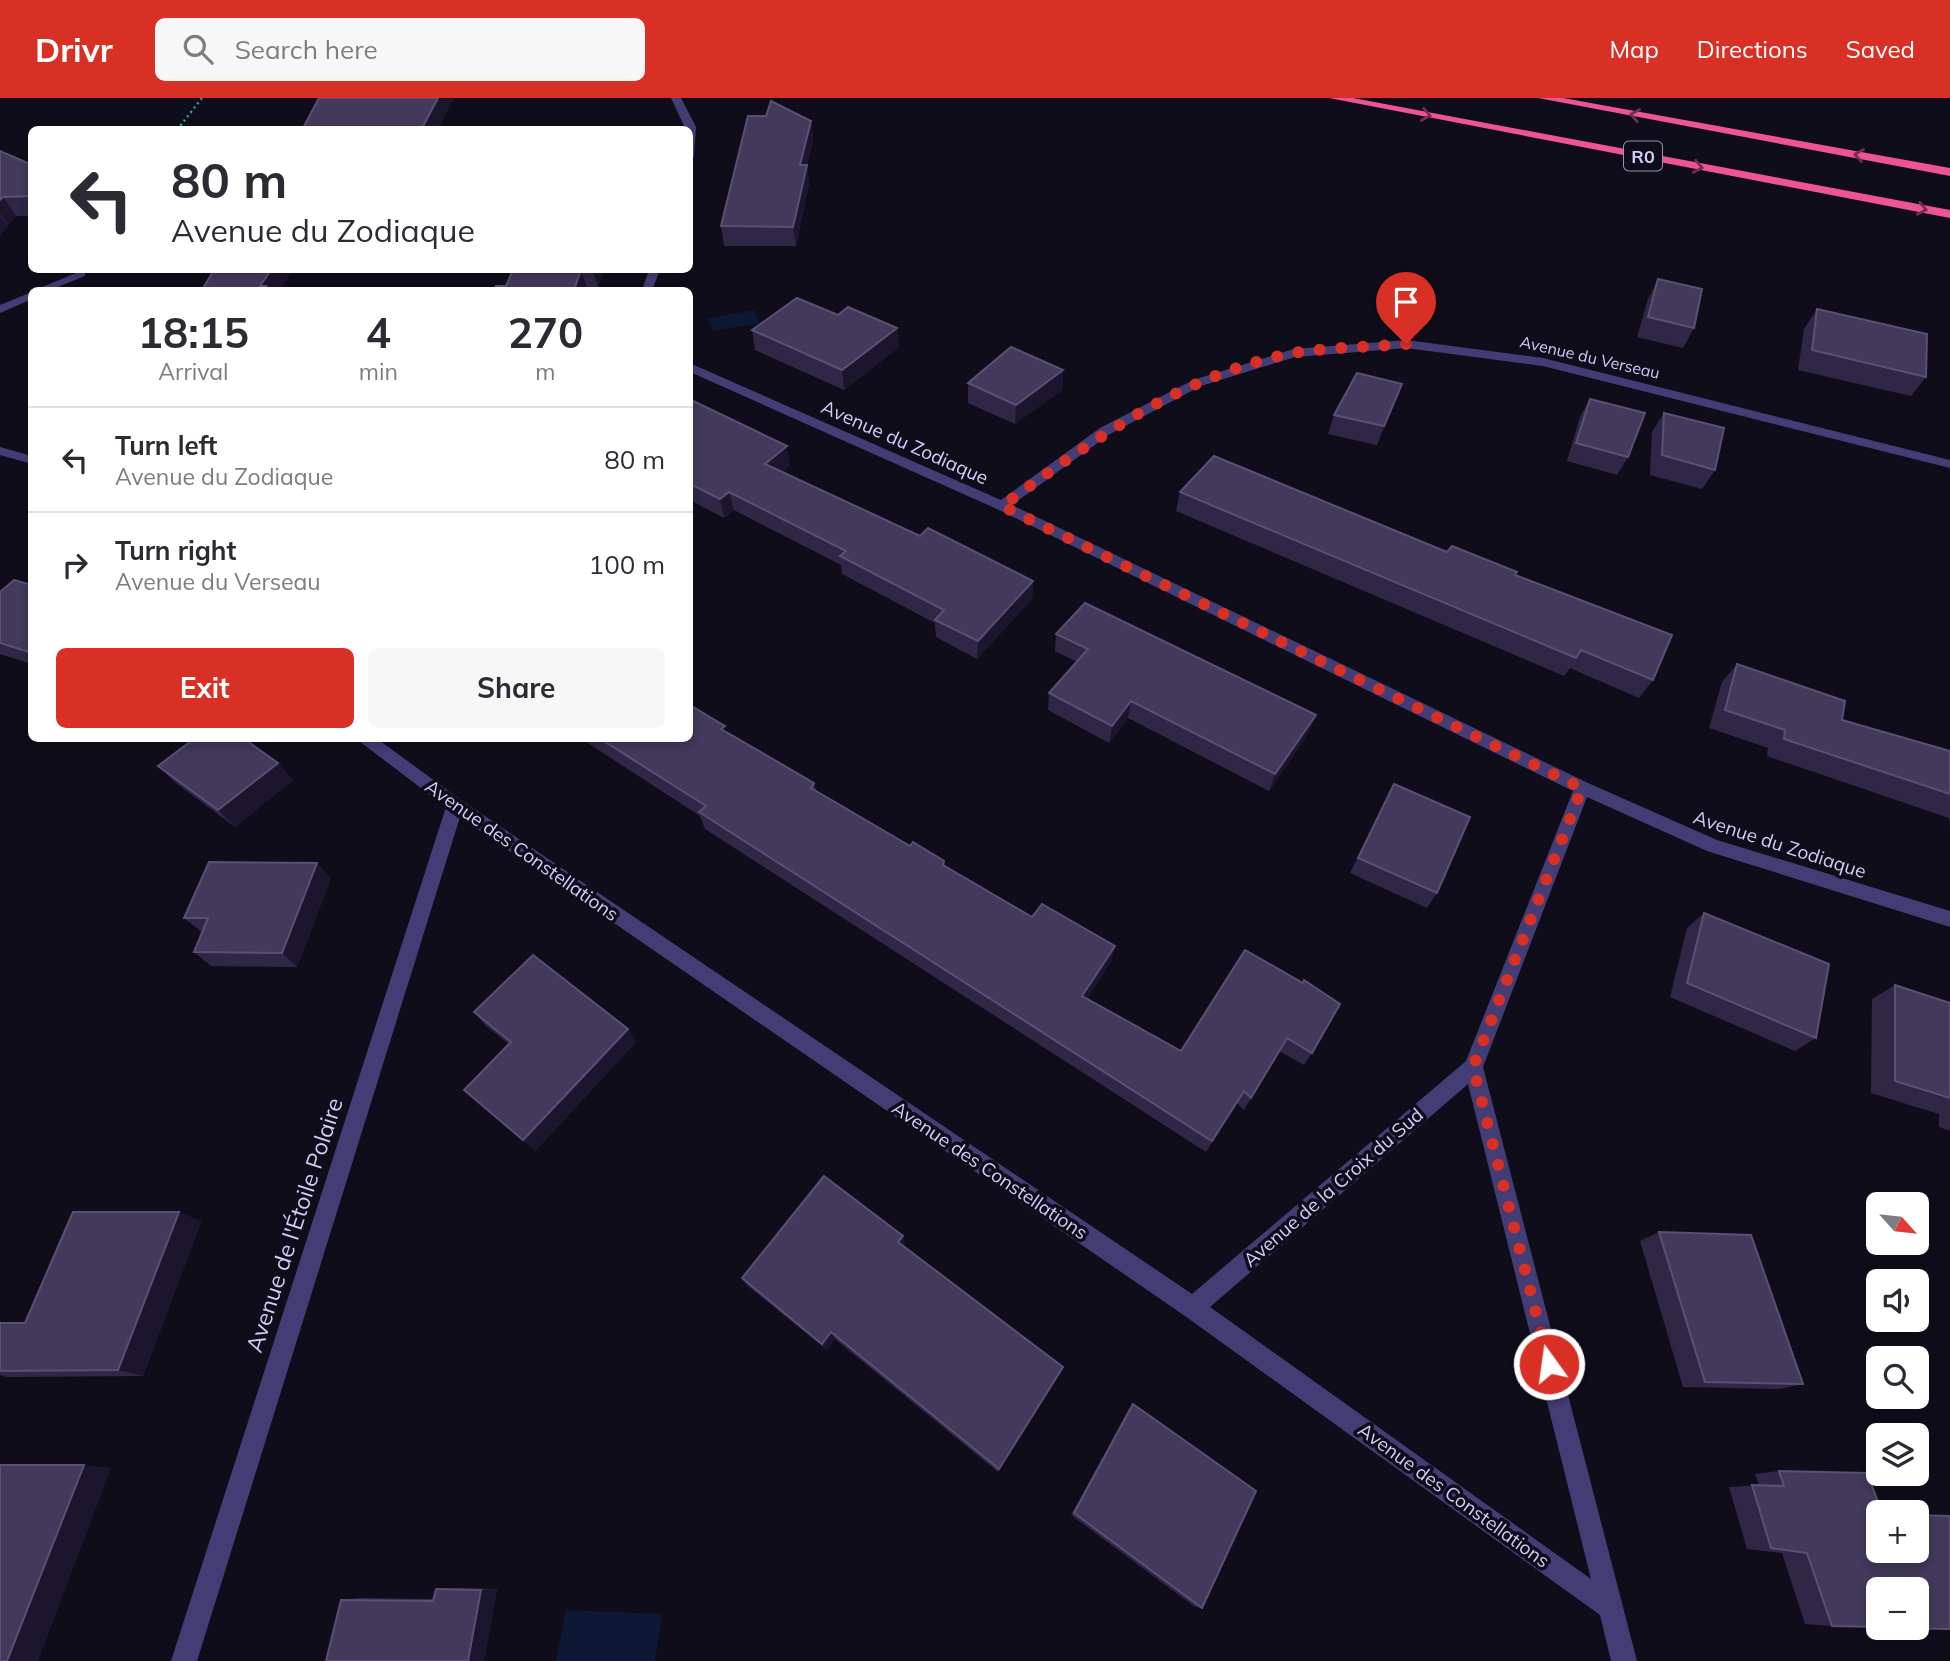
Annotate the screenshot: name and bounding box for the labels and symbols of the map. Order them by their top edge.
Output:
one-way arrow [1420,107,1432,122]
one-way arrow [1629,108,1641,123]
road number: R0 [1624,142,1662,170]
one-way arrow [1853,148,1865,163]
one-way arrow [1692,158,1704,173]
one-way arrow [1915,200,1927,215]
pin [1376,272,1436,344]
street label: Avenue du Verseau [1518,331,1662,383]
street label: Avenue du Zodiaque [818,394,992,490]
street label: Avenue des Constellations [421,774,623,926]
street label: Avenue du Zodiaque [1691,805,1869,883]
street label: Avenue de l'Étoile Polaire [239,1094,349,1356]
street label: Avenue des Constellations [888,1096,1092,1244]
street label: Avenue de la Croix du Sud [1238,1102,1428,1272]
north arrow [1866,1192,1928,1255]
position arrow [1512,1327,1586,1401]
street label: Avenue des Constellations [1354,1417,1554,1573]

